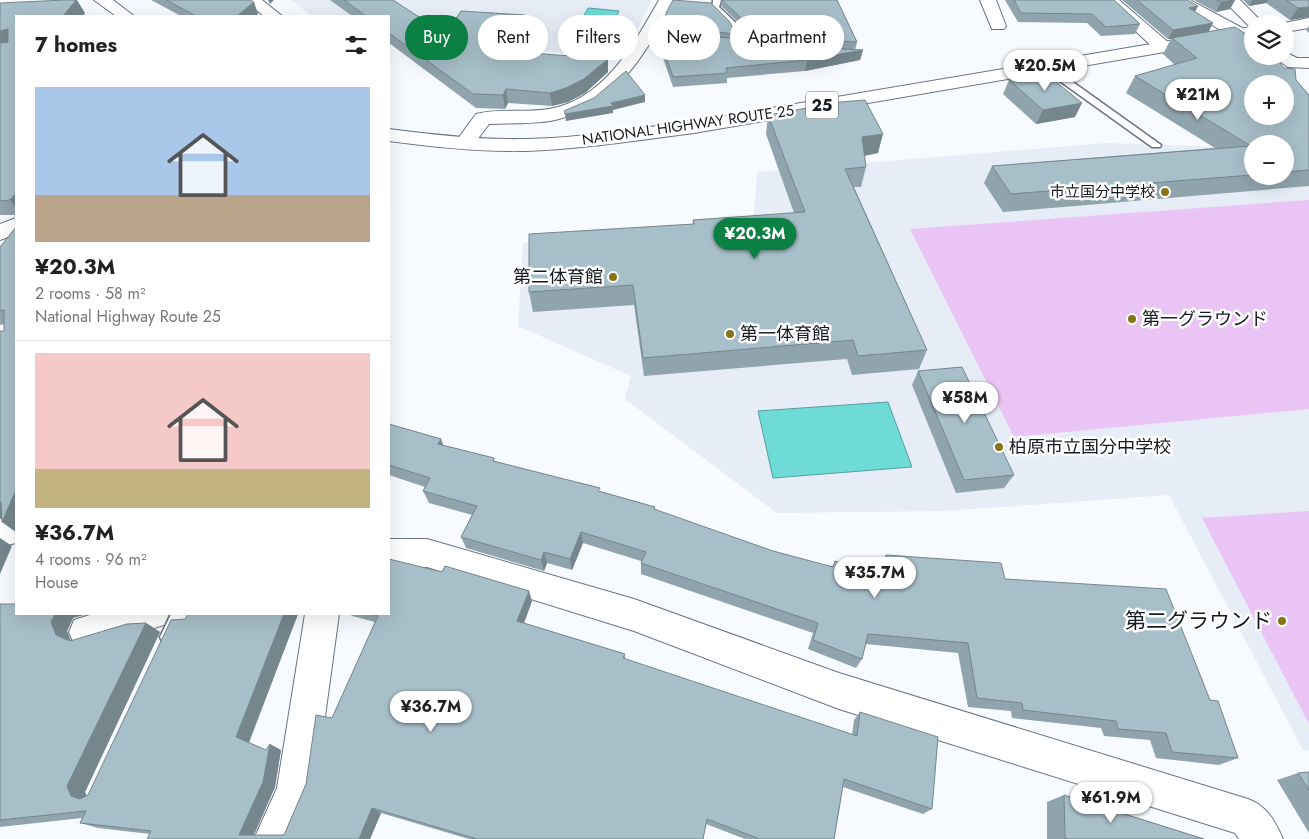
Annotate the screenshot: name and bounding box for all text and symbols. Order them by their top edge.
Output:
chip: Buy [405,15,468,60]
chip: Rent [478,15,548,60]
chip: Filters [558,15,638,60]
chip: New [648,15,720,60]
chip: Apartment [730,15,844,60]
map controls [1244,15,1294,185]
button: layers [1244,15,1294,65]
text: 7 homes [35,30,117,60]
icon: filters [342,31,370,59]
pin: ¥20.5M [1004,49,1086,92]
text: ¥20.5M [1014,54,1076,77]
button: + [1244,75,1294,125]
pin: ¥21M [1168,78,1228,121]
text: ¥21M [1176,83,1220,106]
road number: 25 [806,92,838,118]
street label: NATIONAL HIGHWAY ROUTE 25 [581,99,795,151]
icon: home [158,120,248,210]
button: − [1244,135,1294,185]
place label: 市立国分中学校 [1050,181,1155,203]
marker: 市立国分中学校 [1159,186,1171,198]
pin: ¥20.3M [714,218,796,260]
text: ¥20.3M [724,222,786,245]
text: ¥20.3M [35,252,115,282]
place label: 第二体育館 [513,264,603,290]
marker: 第二体育館 [607,271,619,283]
text: 2 rooms · 58 m² [35,282,146,305]
text: National Highway Route 25 [35,305,221,328]
place label: 第一グラウンド [1142,306,1268,332]
marker: 第一グラウンド [1126,313,1138,325]
place label: 第一体育館 [740,321,830,347]
marker: 第一体育館 [724,328,736,340]
pin: ¥58M [935,382,995,424]
icon: home [158,385,248,475]
text: ¥58M [942,386,988,409]
place label: 柏原市立国分中学校 [1009,434,1171,460]
marker: 柏原市立国分中学校 [993,441,1005,453]
text: ¥36.7M [35,518,114,548]
text: 4 rooms · 96 m² [35,548,146,571]
pin: ¥35.7M [834,556,916,599]
text: ¥35.7M [845,561,905,584]
text: House [35,571,78,594]
place label: 第二グラウンド [1125,606,1272,636]
marker: 第二グラウンド [1276,615,1288,627]
pin: ¥36.7M [390,690,472,733]
text: ¥36.7M [401,695,461,718]
pin: ¥61.9M [1070,782,1152,824]
text: ¥61.9M [1081,786,1141,809]

